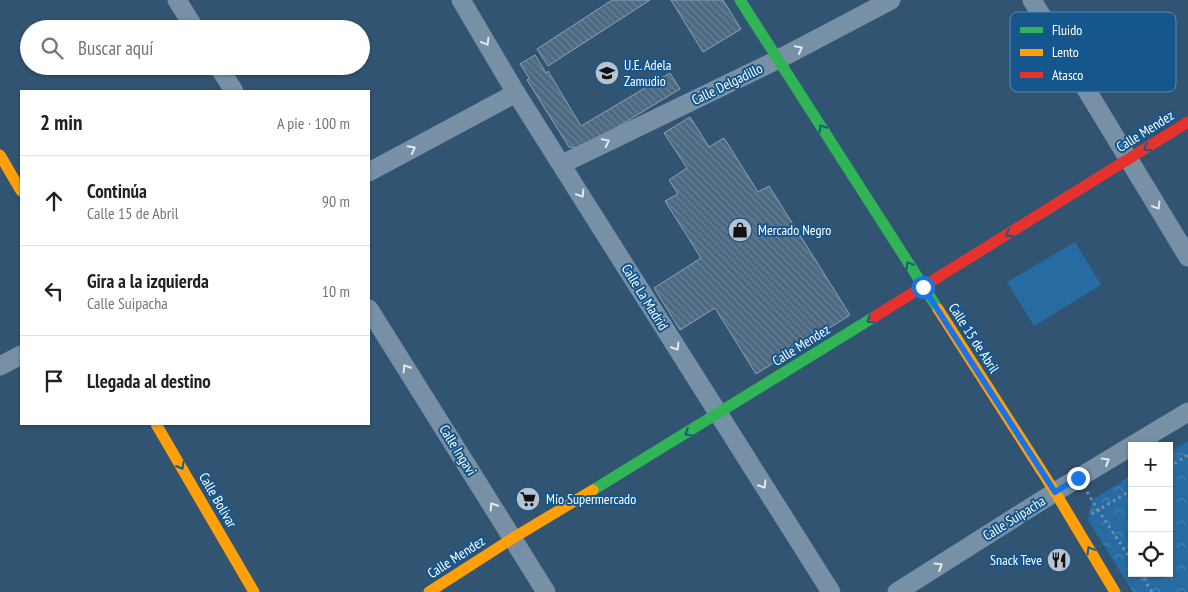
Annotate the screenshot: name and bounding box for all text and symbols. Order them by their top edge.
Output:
legend [1010,12,1176,92]
search box [20,20,370,75]
text: Fluido [1052,21,1082,39]
icon: search [38,34,66,62]
text: Buscar aquí [78,36,153,60]
one-way arrow [479,36,489,45]
text: Lento [1052,43,1079,61]
one-way arrow [794,45,803,55]
place label: U.E. Adela Zamudio [624,56,671,90]
street label: Calle Delgadillo [689,59,765,109]
school or university icon: U.E. Adela Zamudio [594,60,620,86]
text: Atasco [1052,66,1083,84]
street label: Calle Mendez [1113,106,1177,156]
text: 2 min [40,109,82,136]
text: A pie · 100 m [277,113,350,133]
one-way arrow [819,124,829,133]
one-way arrow [601,138,610,149]
one-way arrow [1143,142,1152,152]
one-way arrow [406,145,415,155]
text: Continúa [87,179,147,203]
icon: ahead [40,187,68,215]
one-way arrow [575,189,584,198]
text: 90 m [322,191,350,211]
one-way arrow [1151,201,1161,210]
text: Calle 15 de Abril [87,203,178,223]
shop icon: Mercado Negro [727,217,753,243]
place label: Mercado Negro [758,221,831,239]
one-way arrow [1005,228,1014,237]
street label: Calle La Madrid [618,261,672,333]
one-way arrow [906,261,916,270]
text: Gira a la izquierda [87,269,209,293]
route start [912,276,935,299]
icon: left [40,277,68,305]
text: 10 m [322,281,350,301]
text: Calle Suipacha [87,293,168,313]
street label: Calle 15 de Abril [945,300,1004,377]
one-way arrow [867,313,876,323]
street label: Calle Mendez [769,320,833,370]
one-way arrow [670,342,679,351]
one-way arrow [403,365,413,374]
icon: arrive [40,367,68,395]
text: Llegada al destino [87,369,211,393]
street label: Calle Ingavi [435,421,481,479]
one-way arrow [684,426,693,436]
map controls [1128,442,1173,577]
button: + [1128,442,1173,487]
one-way arrow [1101,458,1110,468]
one-way arrow [174,461,184,470]
route end [1067,467,1090,490]
street label: Calle Bolívar [195,469,241,531]
one-way arrow [756,479,766,488]
supermarket icon: Mío Supermercado [515,486,541,512]
button: − [1128,487,1173,532]
place label: Mío Supermercado [546,490,636,508]
street label: Calle Suipacha [979,492,1049,544]
one-way arrow [489,502,499,511]
street label: Calle Mendez [424,532,488,582]
button: locate [1128,532,1173,577]
restaurant icon: Snack Teve [1046,547,1072,573]
one-way arrow [1086,547,1096,556]
place label: Snack Teve [990,551,1042,569]
one-way arrow [933,563,942,572]

